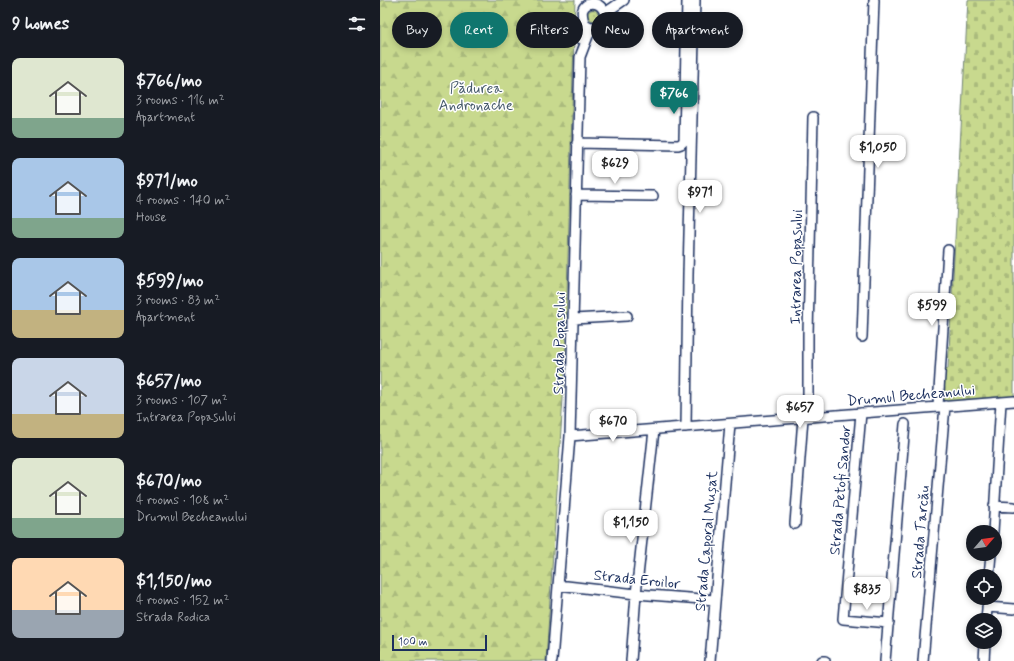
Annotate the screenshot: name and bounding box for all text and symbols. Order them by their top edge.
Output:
chip: Buy [392,12,442,48]
chip: Rent [450,12,508,48]
chip: Filters [516,12,583,48]
chip: New [591,12,644,48]
chip: Apartment [652,12,743,48]
text: 9 homes [12,13,69,35]
icon: filters [346,13,368,35]
text: $766/mo [136,70,202,92]
icon: home [44,74,92,122]
park label: Pădurea Andronache [439,79,513,116]
pin: $766 [650,81,698,115]
text: $766 [660,85,688,102]
text: 3 rooms · 116 m² [136,92,225,109]
text: Apartment [136,109,195,126]
pin: $1,050 [845,135,911,169]
text: $1,050 [859,139,897,156]
pin: $629 [591,151,639,185]
text: $629 [601,155,629,172]
text: $971/mo [136,170,198,192]
icon: home [44,174,92,222]
pin: $971 [676,180,724,214]
text: $971 [687,184,713,201]
text: 4 rooms · 140 m² [136,192,230,209]
text: House [136,209,167,226]
street label: Intrarea Popasului [786,209,808,325]
text: $599/mo [136,270,204,292]
icon: home [44,274,92,322]
text: 3 rooms · 83 m² [136,292,220,309]
street label: Strada Popasului [549,292,571,395]
pin: $599 [908,293,956,327]
text: $599 [917,297,947,314]
text: Apartment [136,309,195,326]
text: $657/mo [136,370,201,392]
icon: home [44,374,92,422]
street label: Drumul Becheanului [846,380,976,412]
text: 3 rooms · 107 m² [136,392,228,409]
pin: $657 [776,395,824,429]
text: $657 [786,399,814,416]
text: Intrarea Popasului [136,409,236,426]
pin: $670 [589,409,637,443]
text: $670 [599,413,627,430]
street label: Strada Petofi Sandor [825,424,857,556]
text: $670/mo [136,470,202,492]
street label: Strada Caporal Mușat [691,470,723,612]
icon: home [44,474,92,522]
street label: Strada Tarcău [907,484,935,579]
text: 4 rooms · 108 m² [136,492,229,509]
text: Drumul Becheanului [136,509,247,526]
pin: $1,150 [598,510,664,544]
text: $1,150 [613,514,649,531]
north arrow [966,525,1002,561]
map controls [966,525,1002,649]
street label: Strada Eroilor [593,565,682,595]
button: locate [966,569,1002,605]
text: $1,150/mo [136,570,212,592]
icon: home [44,574,92,622]
pin: $835 [843,577,891,611]
text: $835 [853,581,881,598]
text: 4 rooms · 152 m² [136,592,229,609]
text: Strada Rodica [136,609,210,626]
button: layers [966,613,1002,649]
scale bar [392,633,487,652]
text: 100 m [398,635,428,649]

